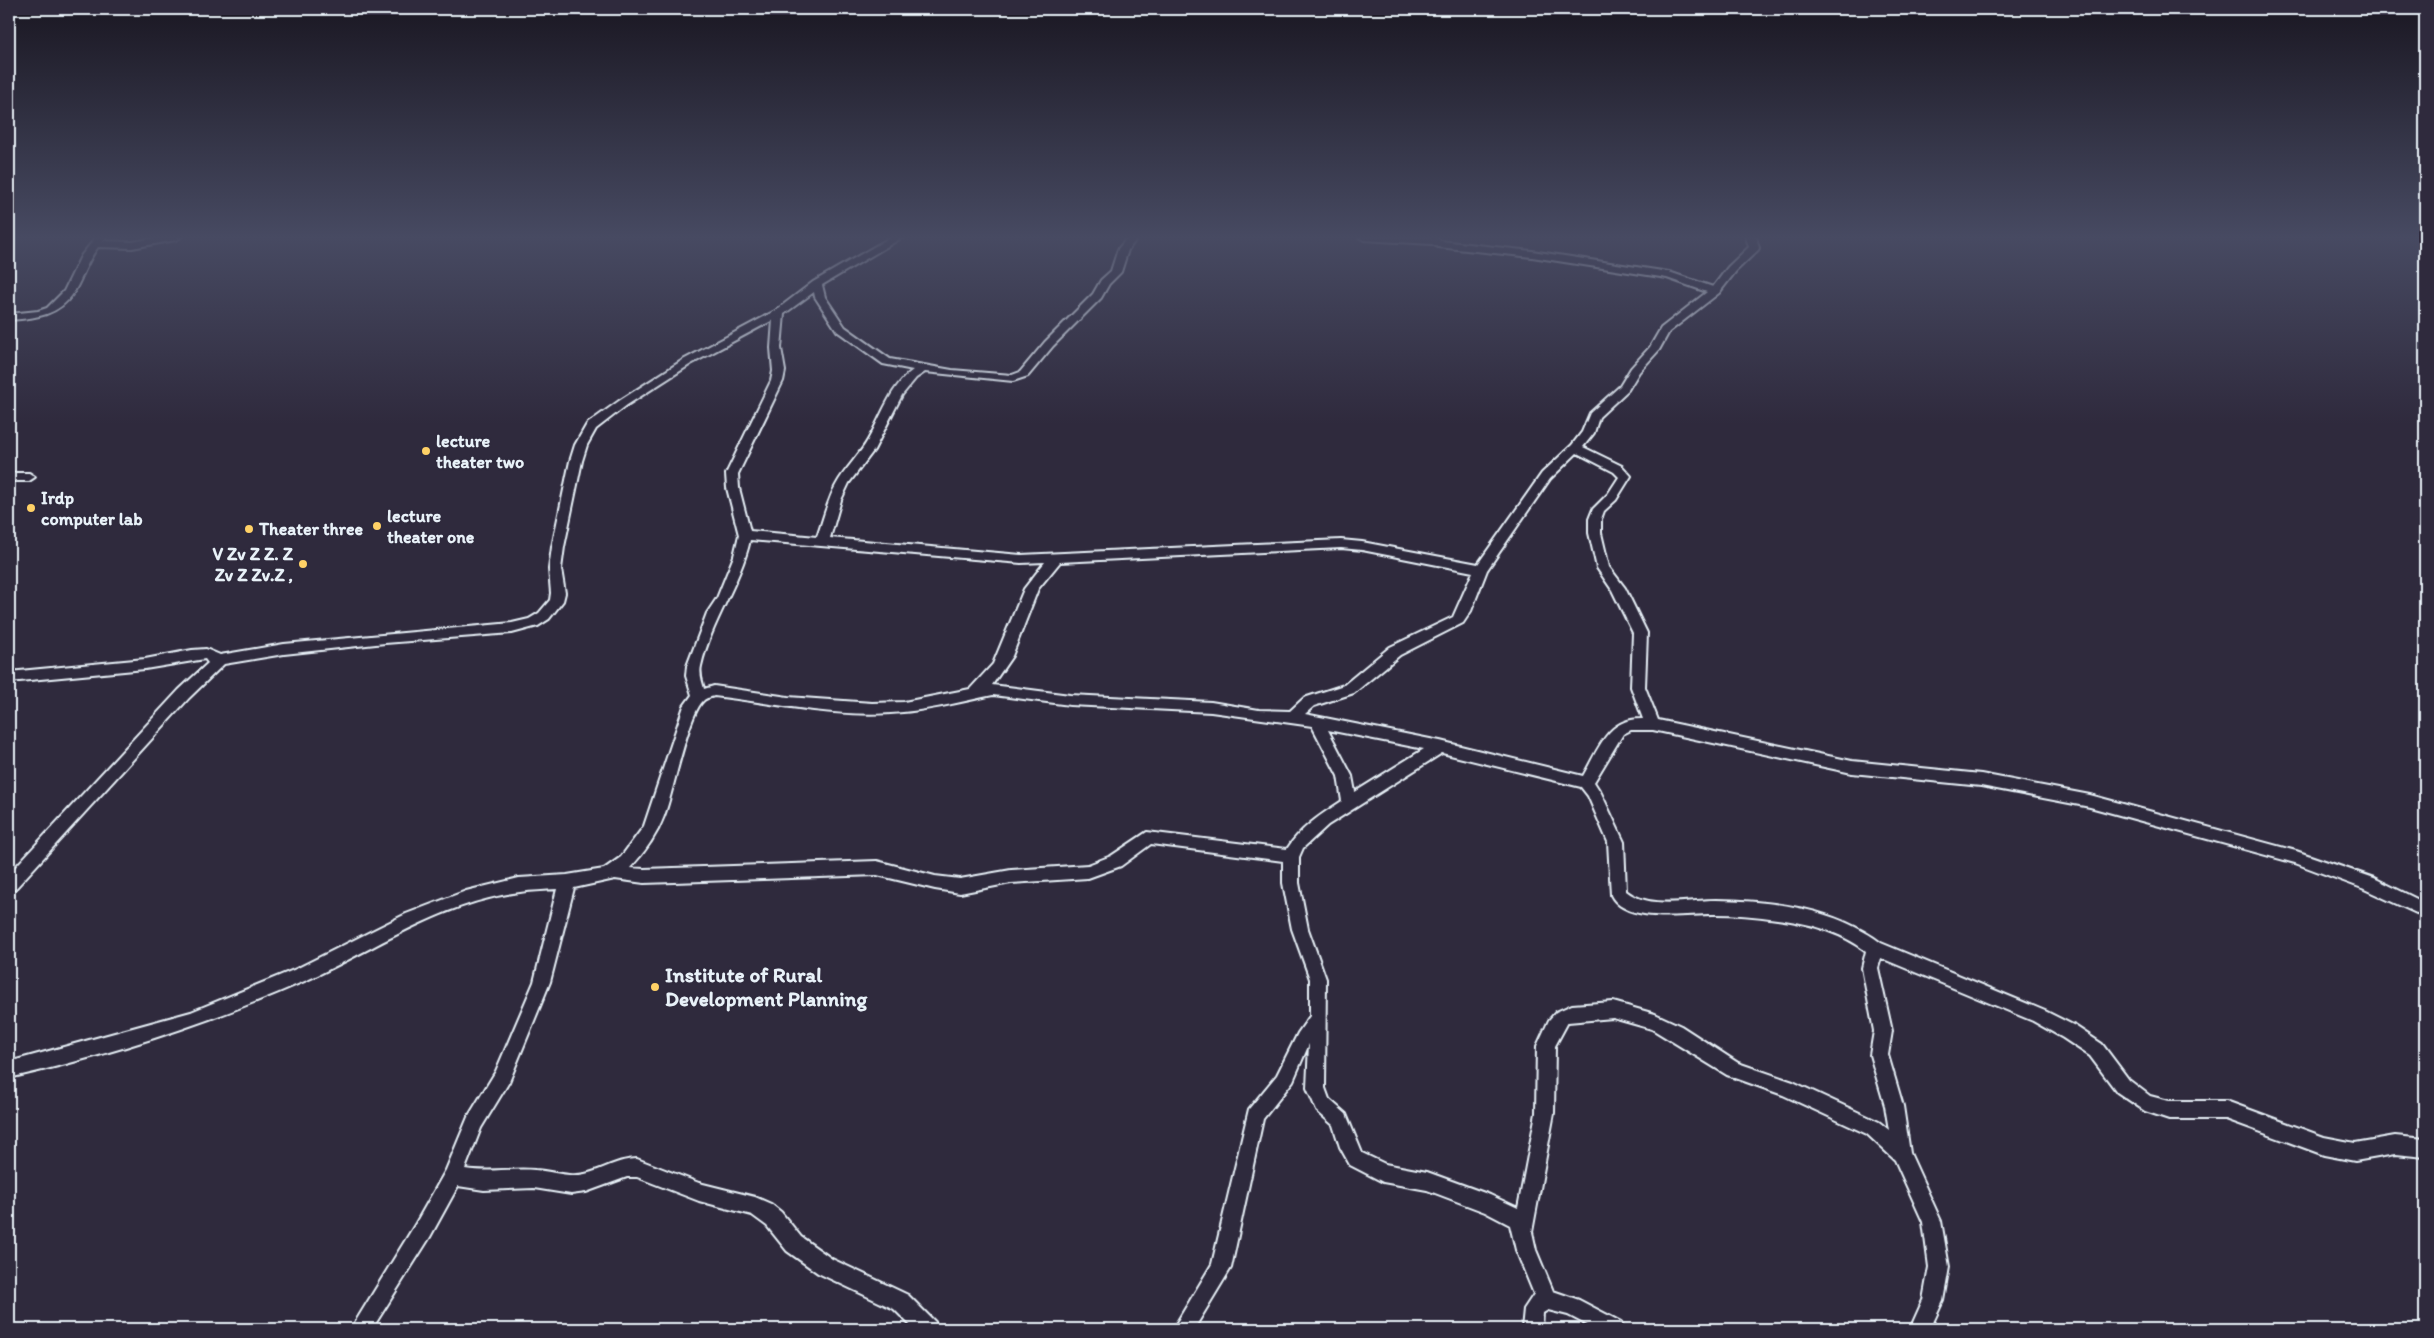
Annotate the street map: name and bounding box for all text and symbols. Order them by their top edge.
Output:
place label: lecture theater two [436,430,524,473]
marker: lecture theater two [420,445,432,457]
place label: Irdp computer lab [41,487,143,530]
marker: Irdp computer lab [25,502,37,514]
place label: lecture theater one [387,505,475,548]
place label: Theater three [258,518,364,540]
marker: lecture theater one [371,520,383,532]
marker: Theater three [243,523,255,535]
place label: V Zv Z Z. Z Zv Z Zv.Z , [212,543,294,586]
marker: V Zv Z Z. Z Zv Z Zv.Z , [297,558,309,570]
place label: Institute of Rural Development Planning [665,962,867,1012]
marker: Institute of Rural Development Planning [649,981,661,993]

